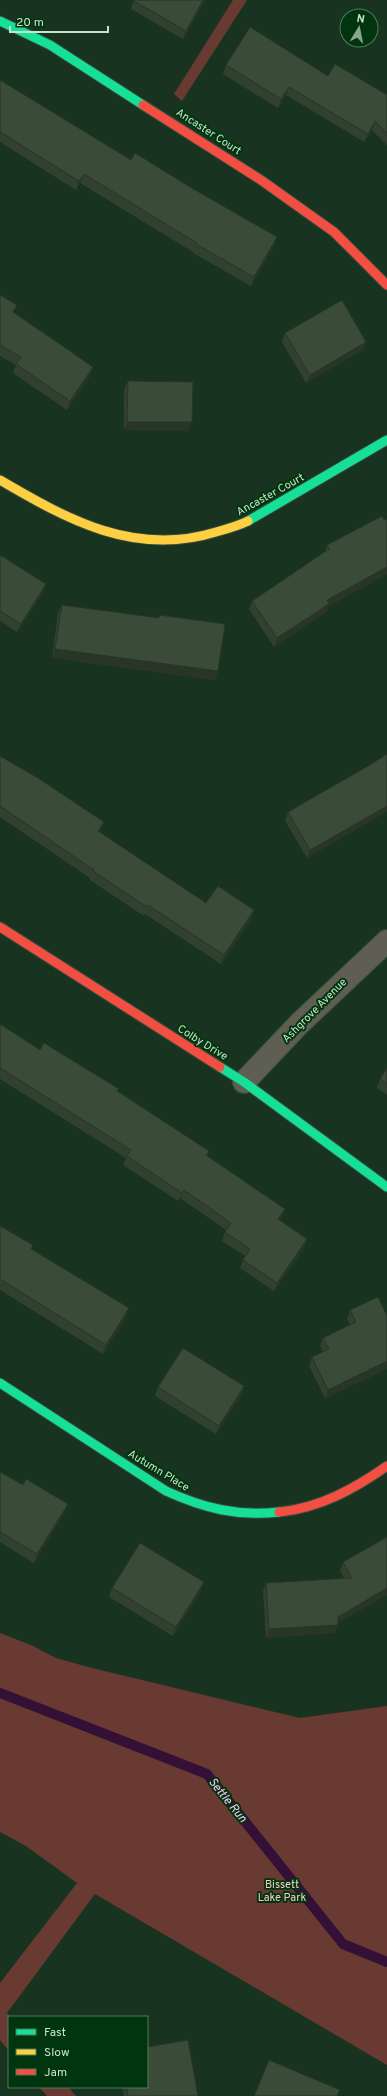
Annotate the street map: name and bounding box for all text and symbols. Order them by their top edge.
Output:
scale bar [10,8,108,34]
north arrow [339,8,379,48]
text: N [355,12,366,27]
text: 20 m [16,15,44,31]
street label: Ancaster Court [173,105,244,158]
street label: Ancaster Court [234,471,307,519]
street label: Ashgrove Avenue [279,975,350,1046]
street label: Colby Drive [175,1022,230,1064]
street label: Autumn Place [125,1447,192,1495]
water label: Settle Run [204,1775,250,1827]
park label: Bissett Lake Park [258,1878,306,1905]
legend [8,2016,148,2088]
text: Fast [44,2025,66,2041]
text: Slow [44,2045,70,2061]
text: Jam [44,2065,67,2081]

